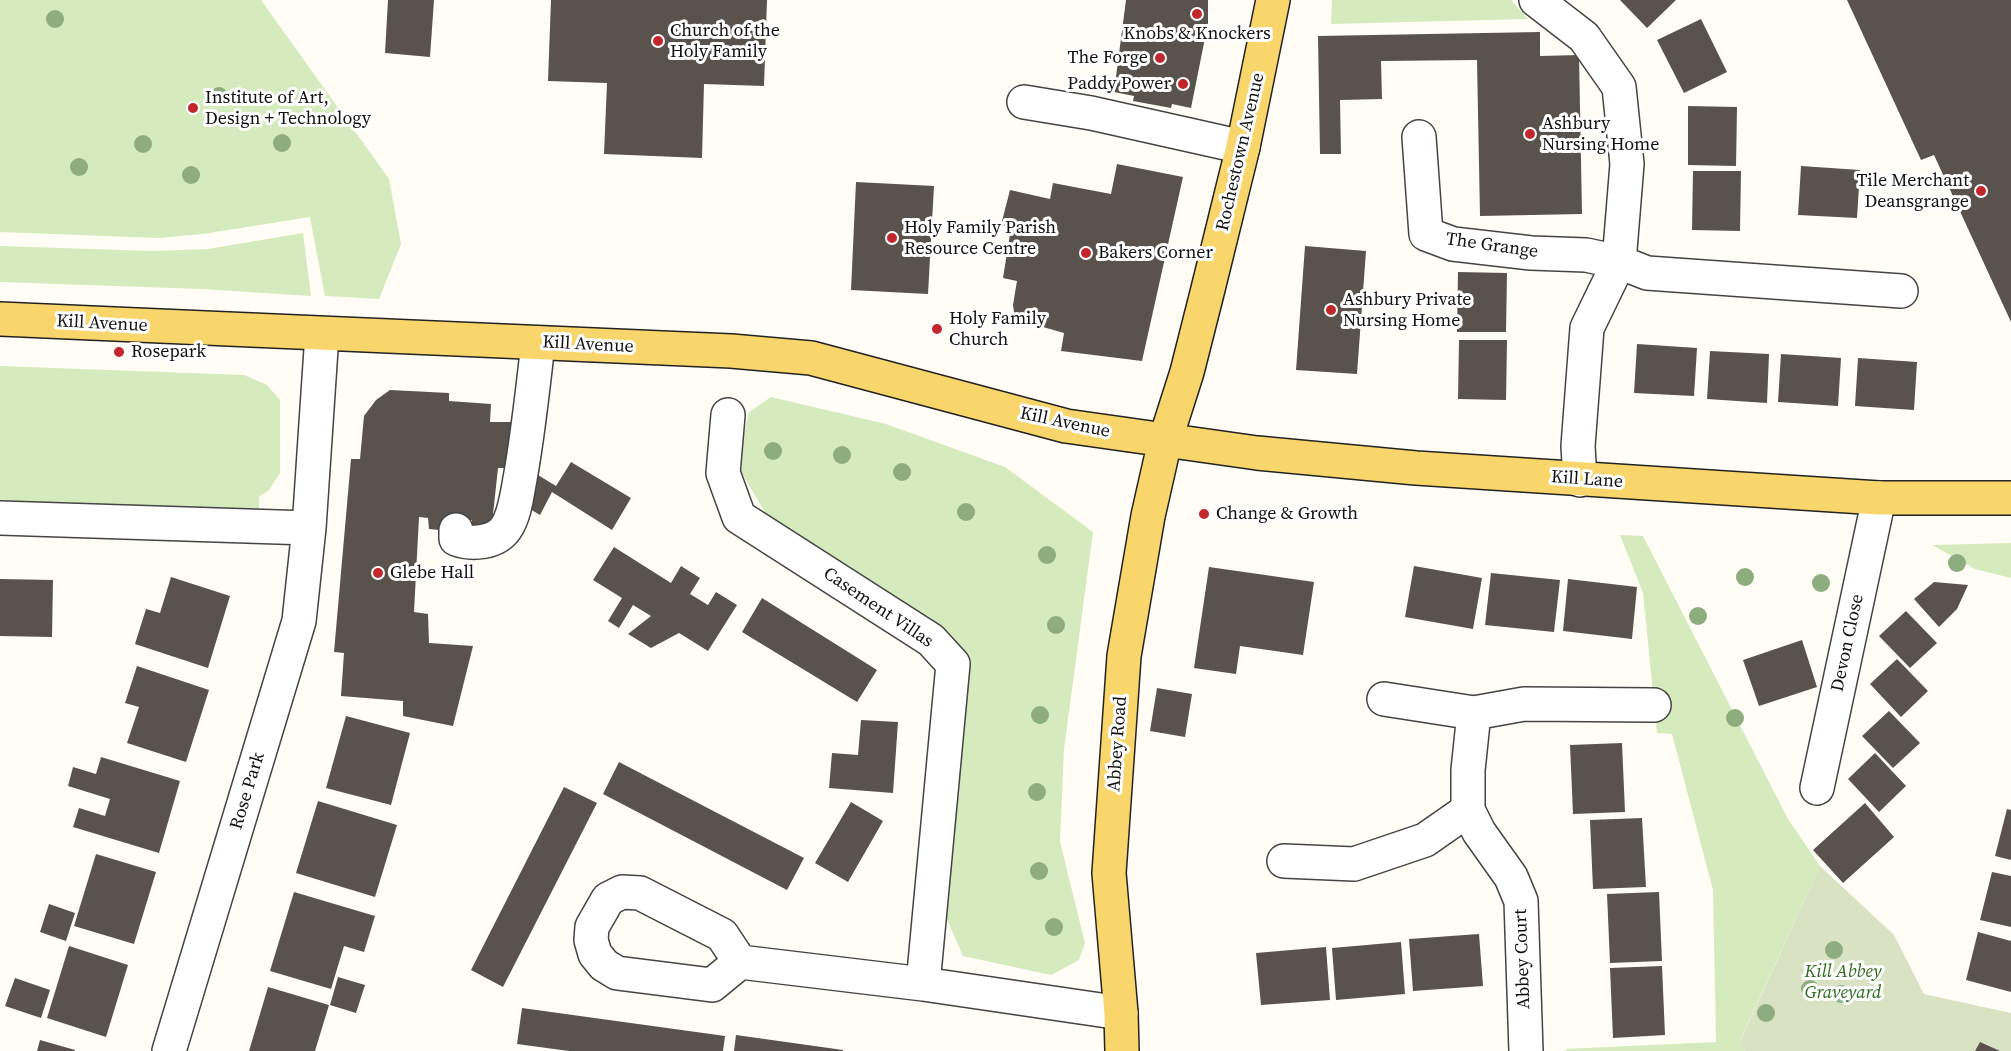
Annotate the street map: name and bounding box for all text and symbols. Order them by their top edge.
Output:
marker: Knobs & Knockers [1190,7,1204,21]
place label: Church of the Holy Family [670,20,780,63]
place label: Knobs & Knockers [1123,23,1271,45]
marker: Church of the Holy Family [651,34,665,48]
place label: The Forge [1068,47,1148,69]
marker: The Forge [1153,51,1167,65]
street label: Rochestown Avenue [1212,71,1270,233]
place label: Paddy Power [1067,73,1171,95]
marker: Paddy Power [1176,77,1190,91]
place label: Institute of Art, Design + Technology [205,87,371,130]
marker: Institute of Art, Design + Technology [186,101,200,115]
place label: Ashbury Nursing Home [1542,113,1659,156]
marker: Ashbury Nursing Home [1523,127,1537,141]
place label: Tile Merchant Deansgrange [1856,170,1969,213]
marker: Tile Merchant Deansgrange [1974,184,1988,198]
place label: Holy Family Parish Resource Centre [904,217,1056,260]
street label: The Grange [1444,229,1540,263]
marker: Holy Family Parish Resource Centre [885,231,899,245]
place label: Bakers Corner [1098,242,1213,264]
marker: Bakers Corner [1079,246,1093,260]
place label: Ashbury Private Nursing Home [1343,289,1471,332]
marker: Ashbury Private Nursing Home [1324,303,1338,317]
place label: Holy Family Church [949,308,1046,350]
street label: Kill Avenue [56,311,148,337]
marker: Holy Family Church [930,322,944,336]
street label: Kill Avenue [542,332,634,358]
place label: Rosepark [131,341,206,363]
marker: Rosepark [112,345,126,359]
street label: Kill Avenue [1018,403,1112,443]
street label: Kill Lane [1550,467,1624,493]
place label: Change & Growth [1216,503,1358,525]
marker: Change & Growth [1197,507,1211,521]
place label: Glebe Hall [390,562,474,584]
street label: Casement Villas [819,563,937,653]
marker: Glebe Hall [371,566,385,580]
street label: Devon Close [1827,592,1869,694]
street label: Abbey Road [1104,695,1132,793]
street label: Rose Park [226,750,270,832]
street label: Abbey Court [1510,908,1536,1010]
park label: Kill Abbey Graveyard [1805,961,1881,1004]

